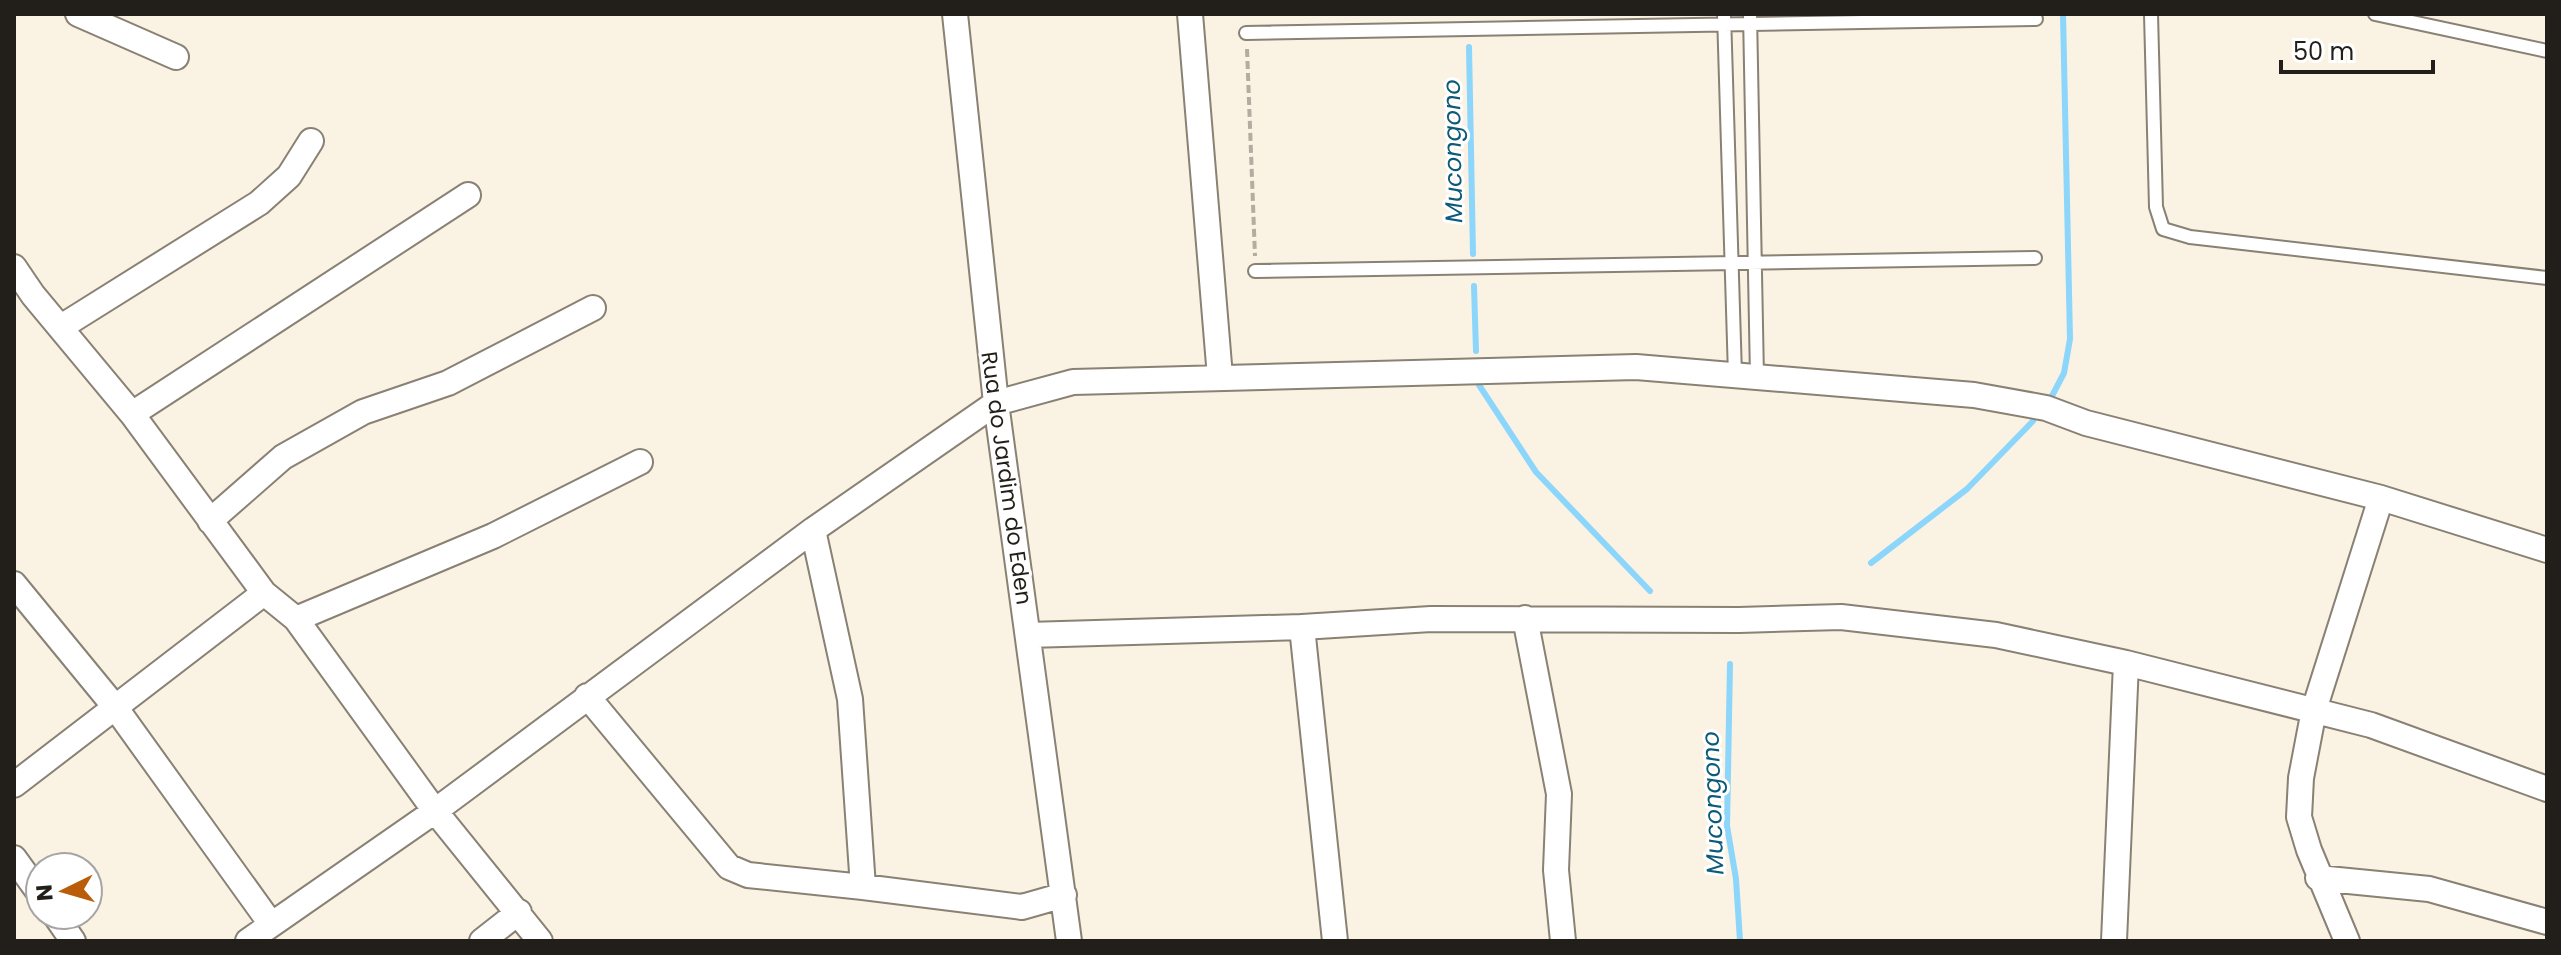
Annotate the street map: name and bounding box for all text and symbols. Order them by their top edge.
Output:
scale bar [2281,24,2433,74]
text: 50 m [2293,35,2354,68]
water label: Mucongono [1435,79,1470,223]
street label: Rua do Jardim do Eden [973,350,1040,607]
water label: Mucongono [1694,731,1731,875]
north arrow [24,851,104,931]
text: N [28,883,61,902]

